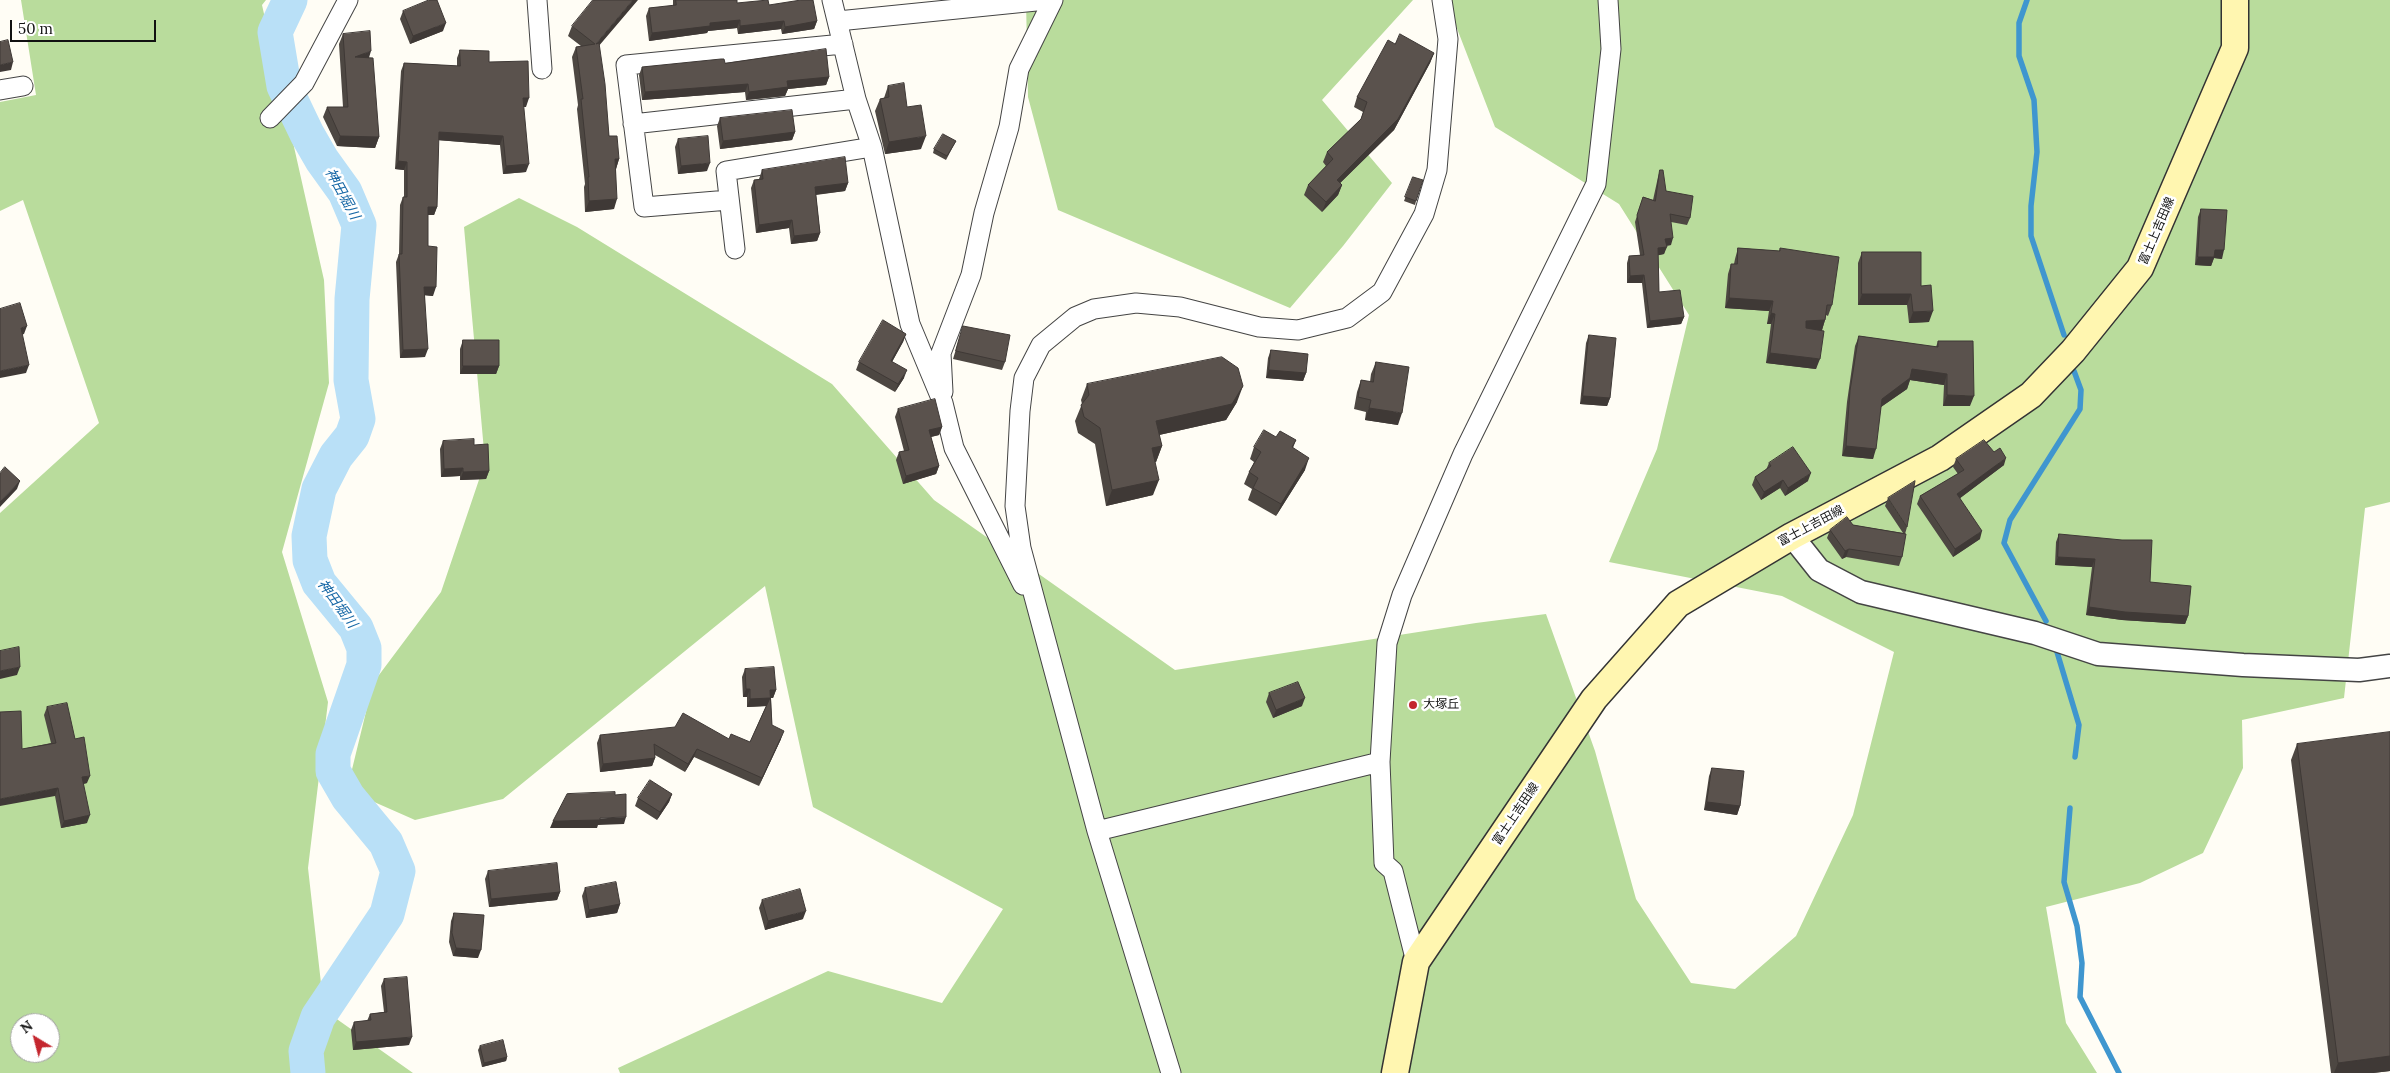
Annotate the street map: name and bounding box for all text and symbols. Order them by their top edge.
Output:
scale bar [12,10,159,42]
text: 50 m [18,19,53,38]
water label: 神田堀川 [321,165,363,223]
street label: 富士上吉田線 [2136,195,2178,267]
street label: 富士上吉田線 [1776,503,1846,549]
water label: 神田堀川 [314,576,360,632]
place label: 大塚丘 [1423,698,1459,712]
marker: 大塚丘 [1407,699,1419,711]
street label: 富士上吉田線 [1490,780,1542,848]
north arrow [10,1013,60,1063]
text: N [17,1016,36,1037]

